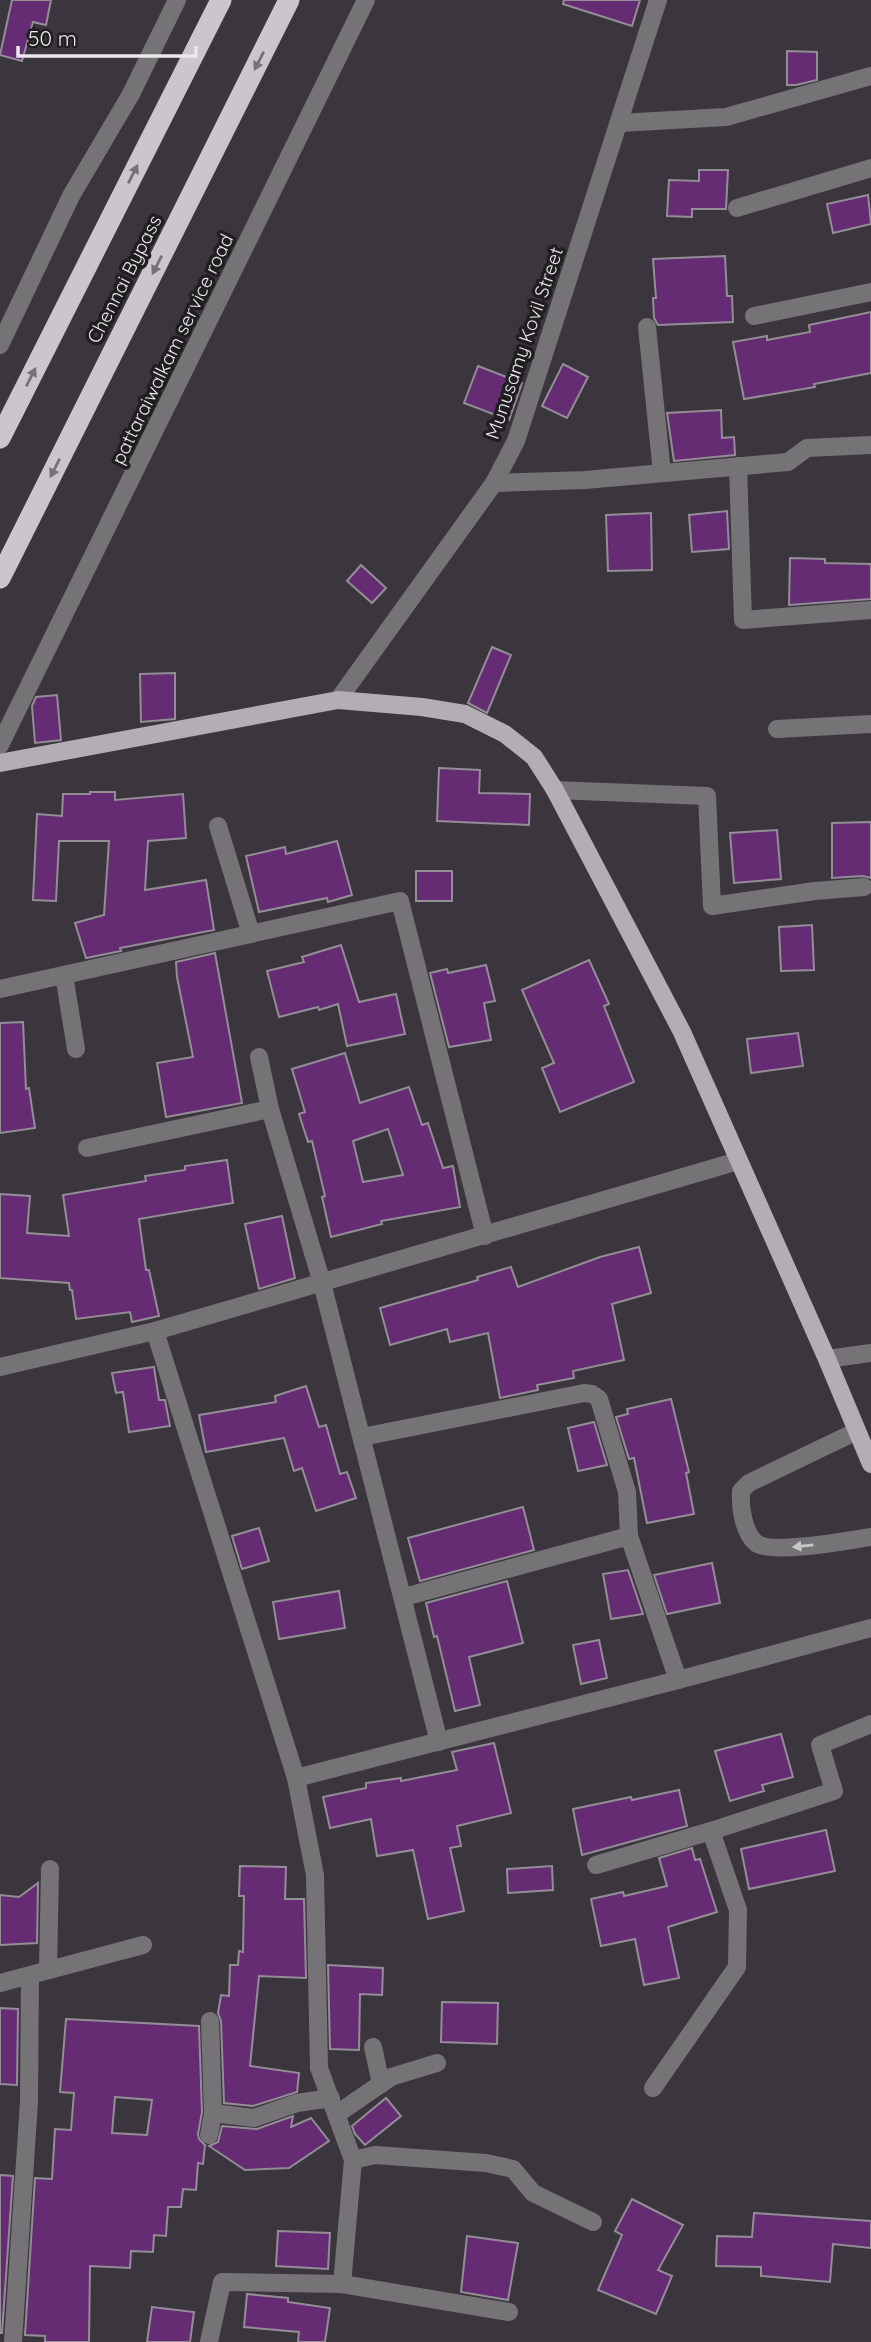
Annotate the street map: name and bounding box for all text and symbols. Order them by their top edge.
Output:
scale bar [18,14,196,58]
text: 50 m [28,25,77,51]
one-way arrow [253,51,264,71]
one-way arrow [128,164,139,184]
street label: Chennai Bypass [81,211,167,347]
street label: pattaraiwalkam service road [106,230,238,468]
street label: Munusamy Kovil Street [480,244,568,442]
one-way arrow [151,255,163,275]
one-way arrow [25,367,36,387]
one-way arrow [50,458,61,478]
one-way arrow [792,1540,814,1551]

